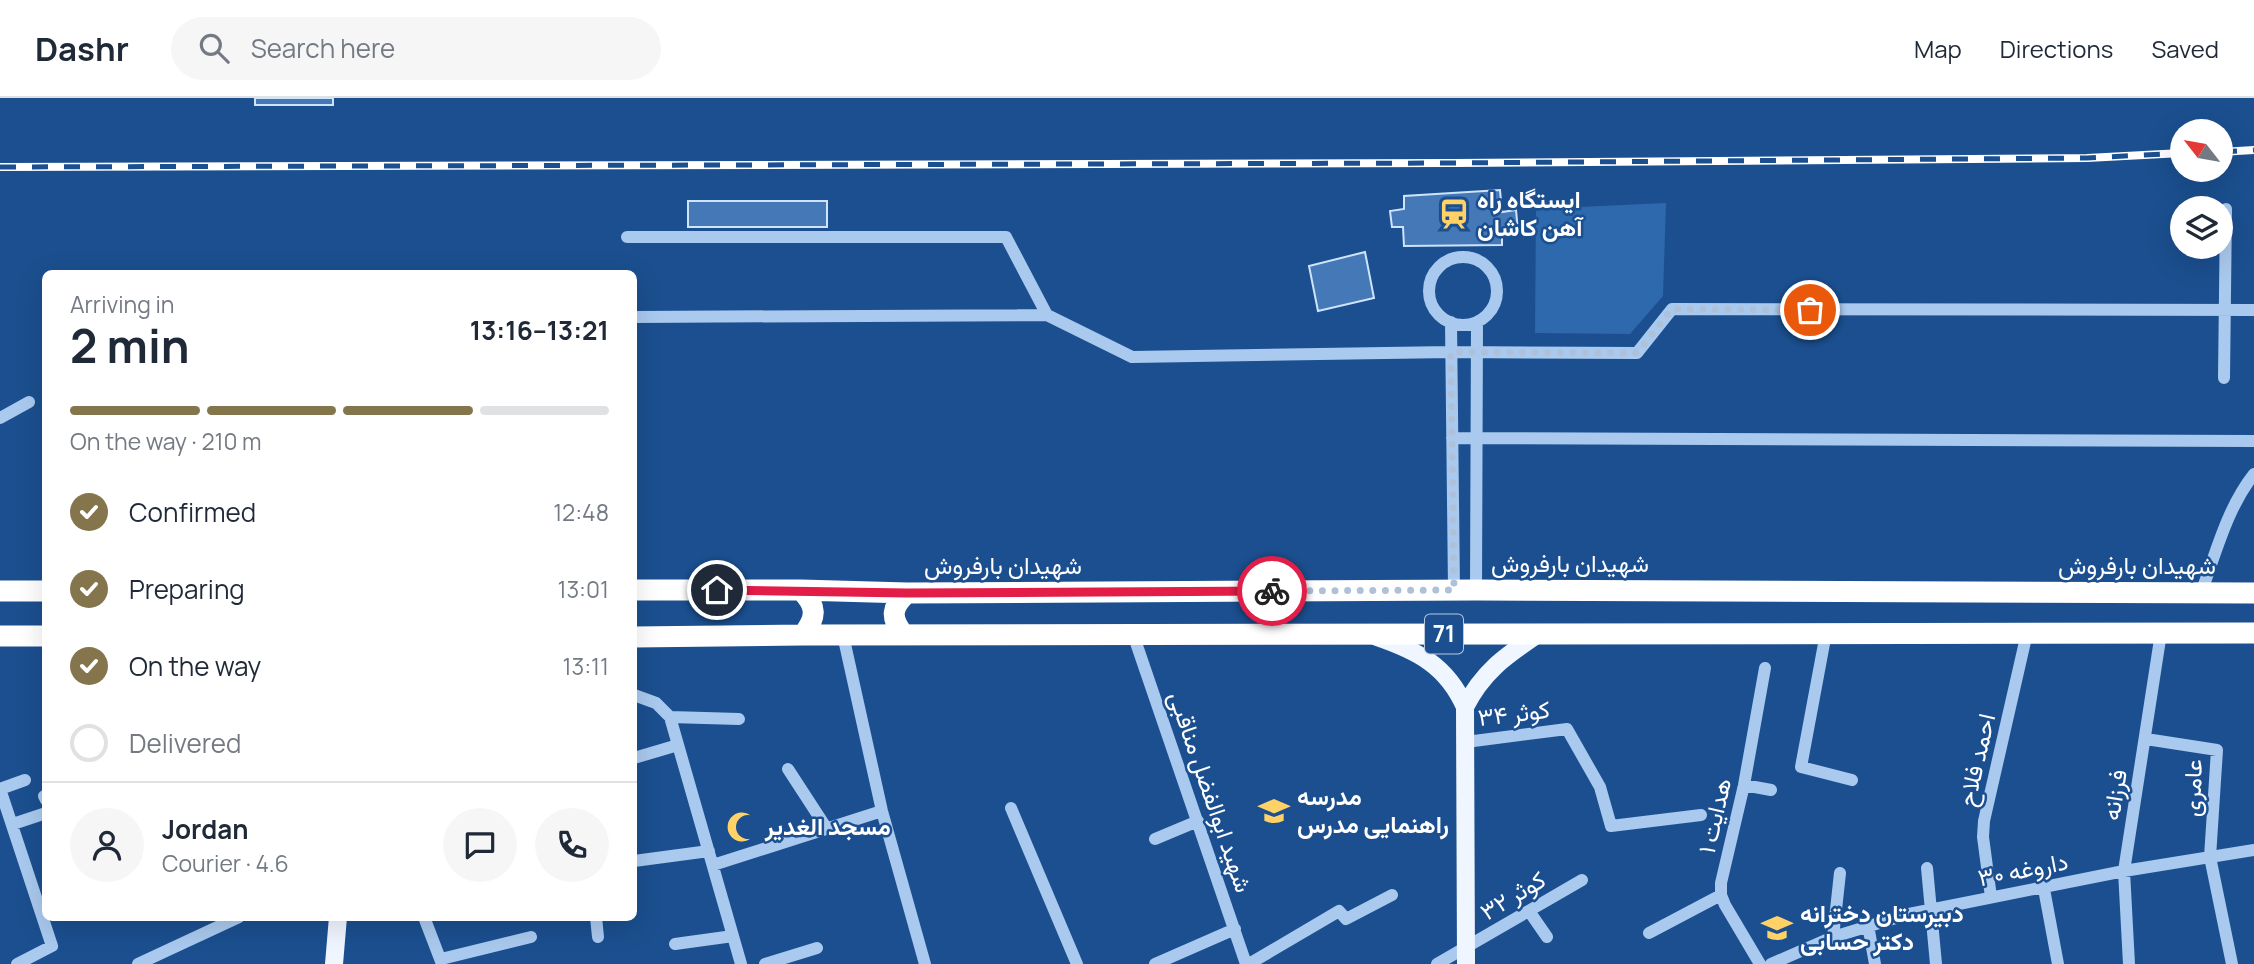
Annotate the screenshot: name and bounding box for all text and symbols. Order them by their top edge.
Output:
search box [171,17,661,80]
text: Dashr [35,26,129,71]
icon: search [195,29,233,67]
text: Search here [251,30,395,66]
text: Map [1914,32,1962,65]
text: Directions [2000,32,2113,65]
text: Saved [2151,32,2219,65]
north arrow [2170,119,2233,182]
map controls [2170,119,2233,259]
place label: ایستگاه راه آهن کاشان [1477,182,1584,243]
button: layers [2170,196,2233,259]
station icon: ایستگاه راه آهن کاشان [1437,197,1471,231]
pin [1780,280,1840,340]
text: Arriving in [70,288,175,320]
icon: bag [1791,291,1829,329]
text: 13:16–13:21 [470,312,609,348]
text: 2 min [70,314,190,377]
text: On the way · 210 m [70,425,262,457]
icon: check [70,493,108,531]
text: Confirmed [129,494,256,530]
text: 12:48 [553,496,609,528]
street label: شهیدان بارفروش [1491,546,1649,579]
street label: شهیدان بارفروش [924,548,1082,581]
street label: شهیدان بارفروش [2058,548,2216,581]
courier [1237,556,1307,626]
pin [687,560,747,620]
icon: check [70,570,108,608]
text: Preparing [129,571,245,607]
icon: home [698,571,736,609]
icon: bike [1253,572,1291,610]
text: 13:01 [557,573,609,605]
road number: 71 [1425,614,1463,654]
icon: check [70,647,108,685]
text: On the way [129,648,261,684]
text: 13:11 [562,650,609,682]
street label: شهید ابوالفضل مناقبی [1162,687,1261,896]
street label: کوثر ۳۴ [1476,692,1552,733]
street label: احمد فلاح [1949,710,2003,810]
text: Delivered [129,725,241,761]
street label: عامری [2174,758,2209,817]
street label: فرزانه [2093,767,2134,823]
street label: هدایت ۱ [1689,775,1738,857]
place label: مدرسه راهنمایی مدرس [1297,779,1449,840]
school or university icon: مدرسه راهنمایی مدرس [1257,794,1291,828]
button: person [70,808,144,882]
button: chat [443,808,517,882]
button: phone [535,808,609,882]
place label: مسجد الغدیر [764,809,891,842]
mosque icon: مسجد الغدیر [725,810,759,844]
text: Jordan [162,811,248,847]
street label: داروغه ۳۰ [1975,844,2071,893]
text: Courier · 4.6 [162,847,289,879]
street label: کوثر ۳۲ [1473,862,1551,927]
place label: دبیرستان دخترانه دکتر حسابی [1800,896,1964,957]
school or university icon: دبیرستان دخترانه دکتر حسابی [1760,911,1794,945]

